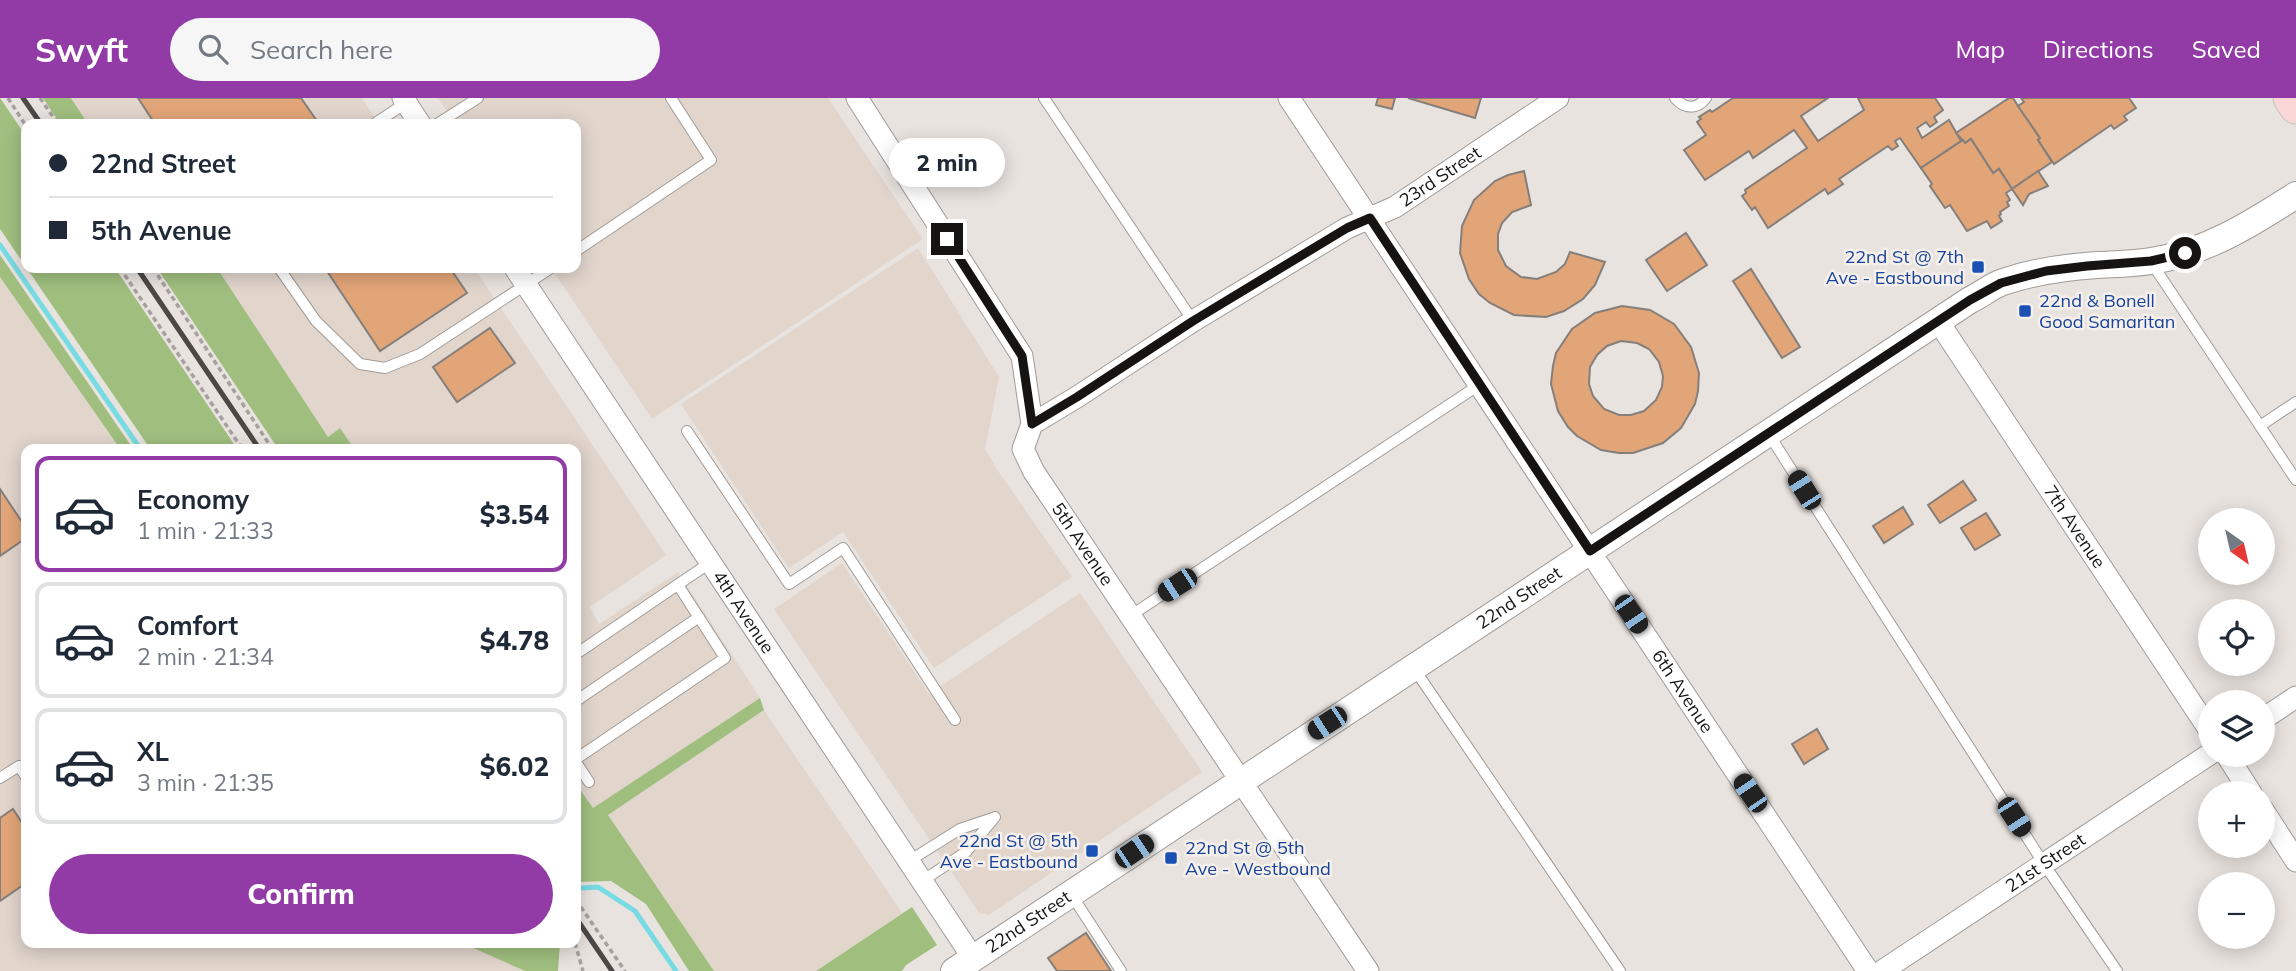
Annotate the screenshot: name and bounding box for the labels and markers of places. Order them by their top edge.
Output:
place label: 22nd St @ 7th Ave - Eastbound [1826,245,1964,289]
marker: 22nd St @ 7th Ave - Eastbound [1970,259,1986,275]
place label: 22nd & Bonell Good Samaritan [2039,289,2175,333]
marker: 22nd & Bonell Good Samaritan [2017,303,2033,319]
place label: 22nd St @ 5th Ave - Eastbound [940,829,1078,873]
place label: 22nd St @ 5th Ave - Westbound [1185,836,1331,880]
marker: 22nd St @ 5th Ave - Eastbound [1084,843,1100,859]
marker: 22nd St @ 5th Ave - Westbound [1163,850,1179,866]

